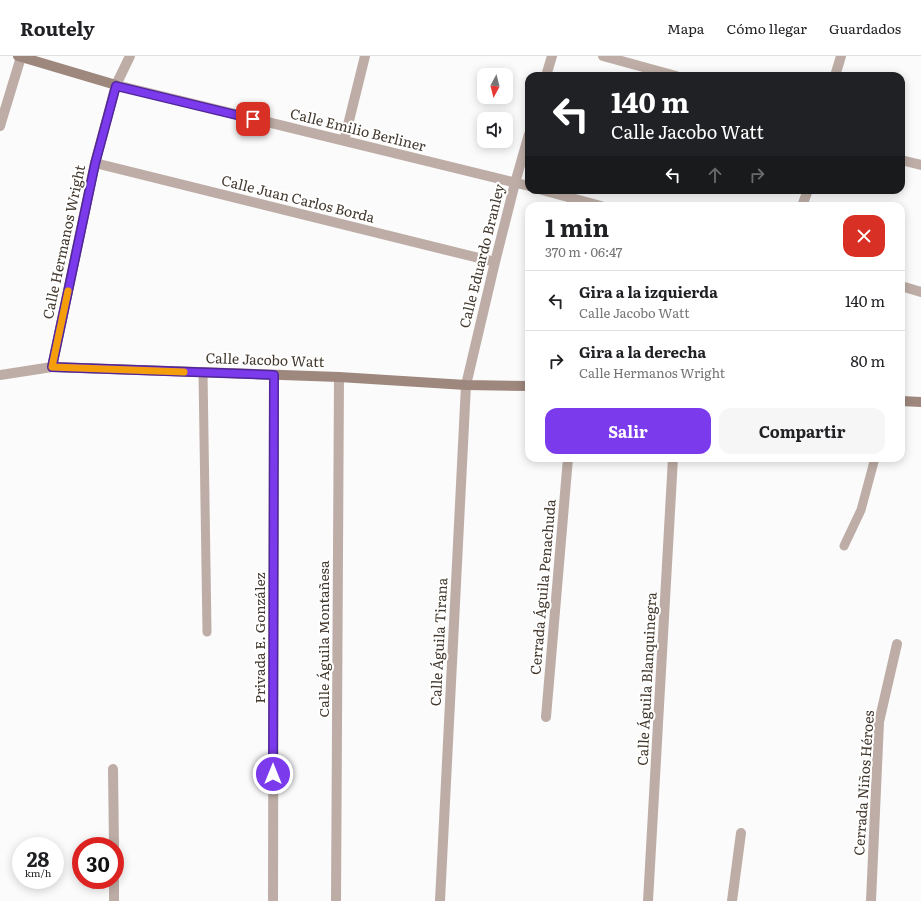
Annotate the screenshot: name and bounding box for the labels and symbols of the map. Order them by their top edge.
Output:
north arrow [477,68,513,104]
pin [236,102,270,136]
street label: Calle Emilio Berliner [288,103,428,156]
street label: Calle Hermanos Wright [37,163,89,321]
street label: Calle Juan Carlos Borda [220,169,377,227]
street label: Calle Eduardo Branley [453,181,509,330]
street label: Calle Jacobo Watt [205,347,325,371]
street label: Cerrada Águila Penachuda [524,498,560,676]
street label: Calle Águila Montañesa [313,560,333,717]
street label: Privada E. González [249,572,269,703]
street label: Calle Águila Tirana [425,577,451,707]
street label: Calle Águila Blanquinegra [631,591,661,766]
street label: Cerrada Niños Héroes [848,710,878,856]
position arrow [252,753,294,795]
speed limit sign: 30 [72,837,124,889]

